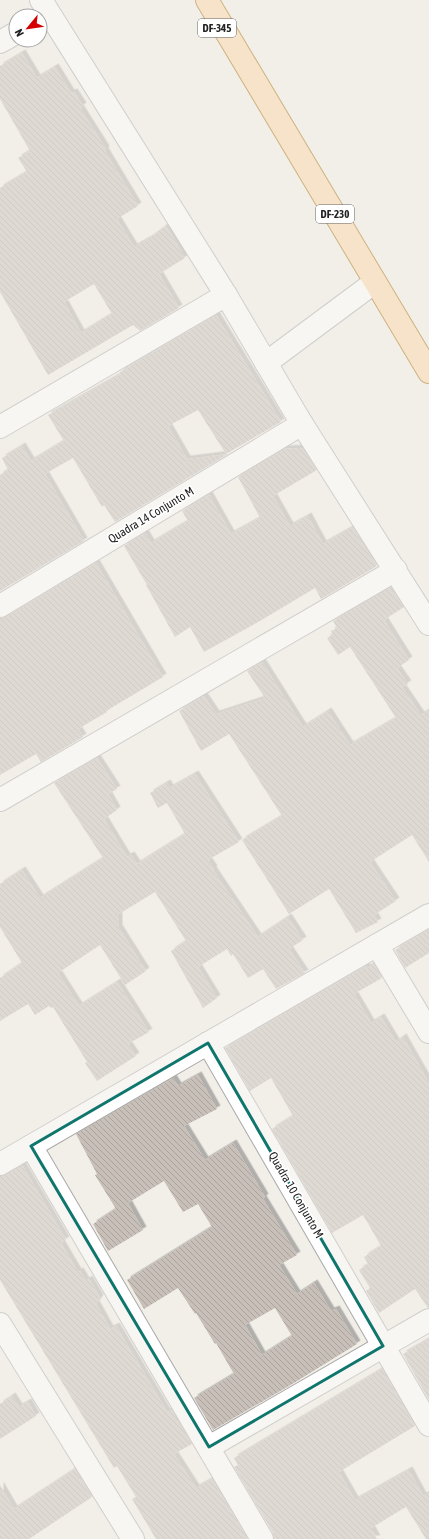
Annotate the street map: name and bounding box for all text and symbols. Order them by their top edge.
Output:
north arrow [8,8,48,48]
road number: DF-345 [198,19,236,37]
text: N [12,27,26,39]
road number: DF-230 [316,205,354,223]
street label: Quadra 14 Conjunto M [106,484,196,546]
street label: Quadra 10 Conjunto M [266,1149,326,1241]

